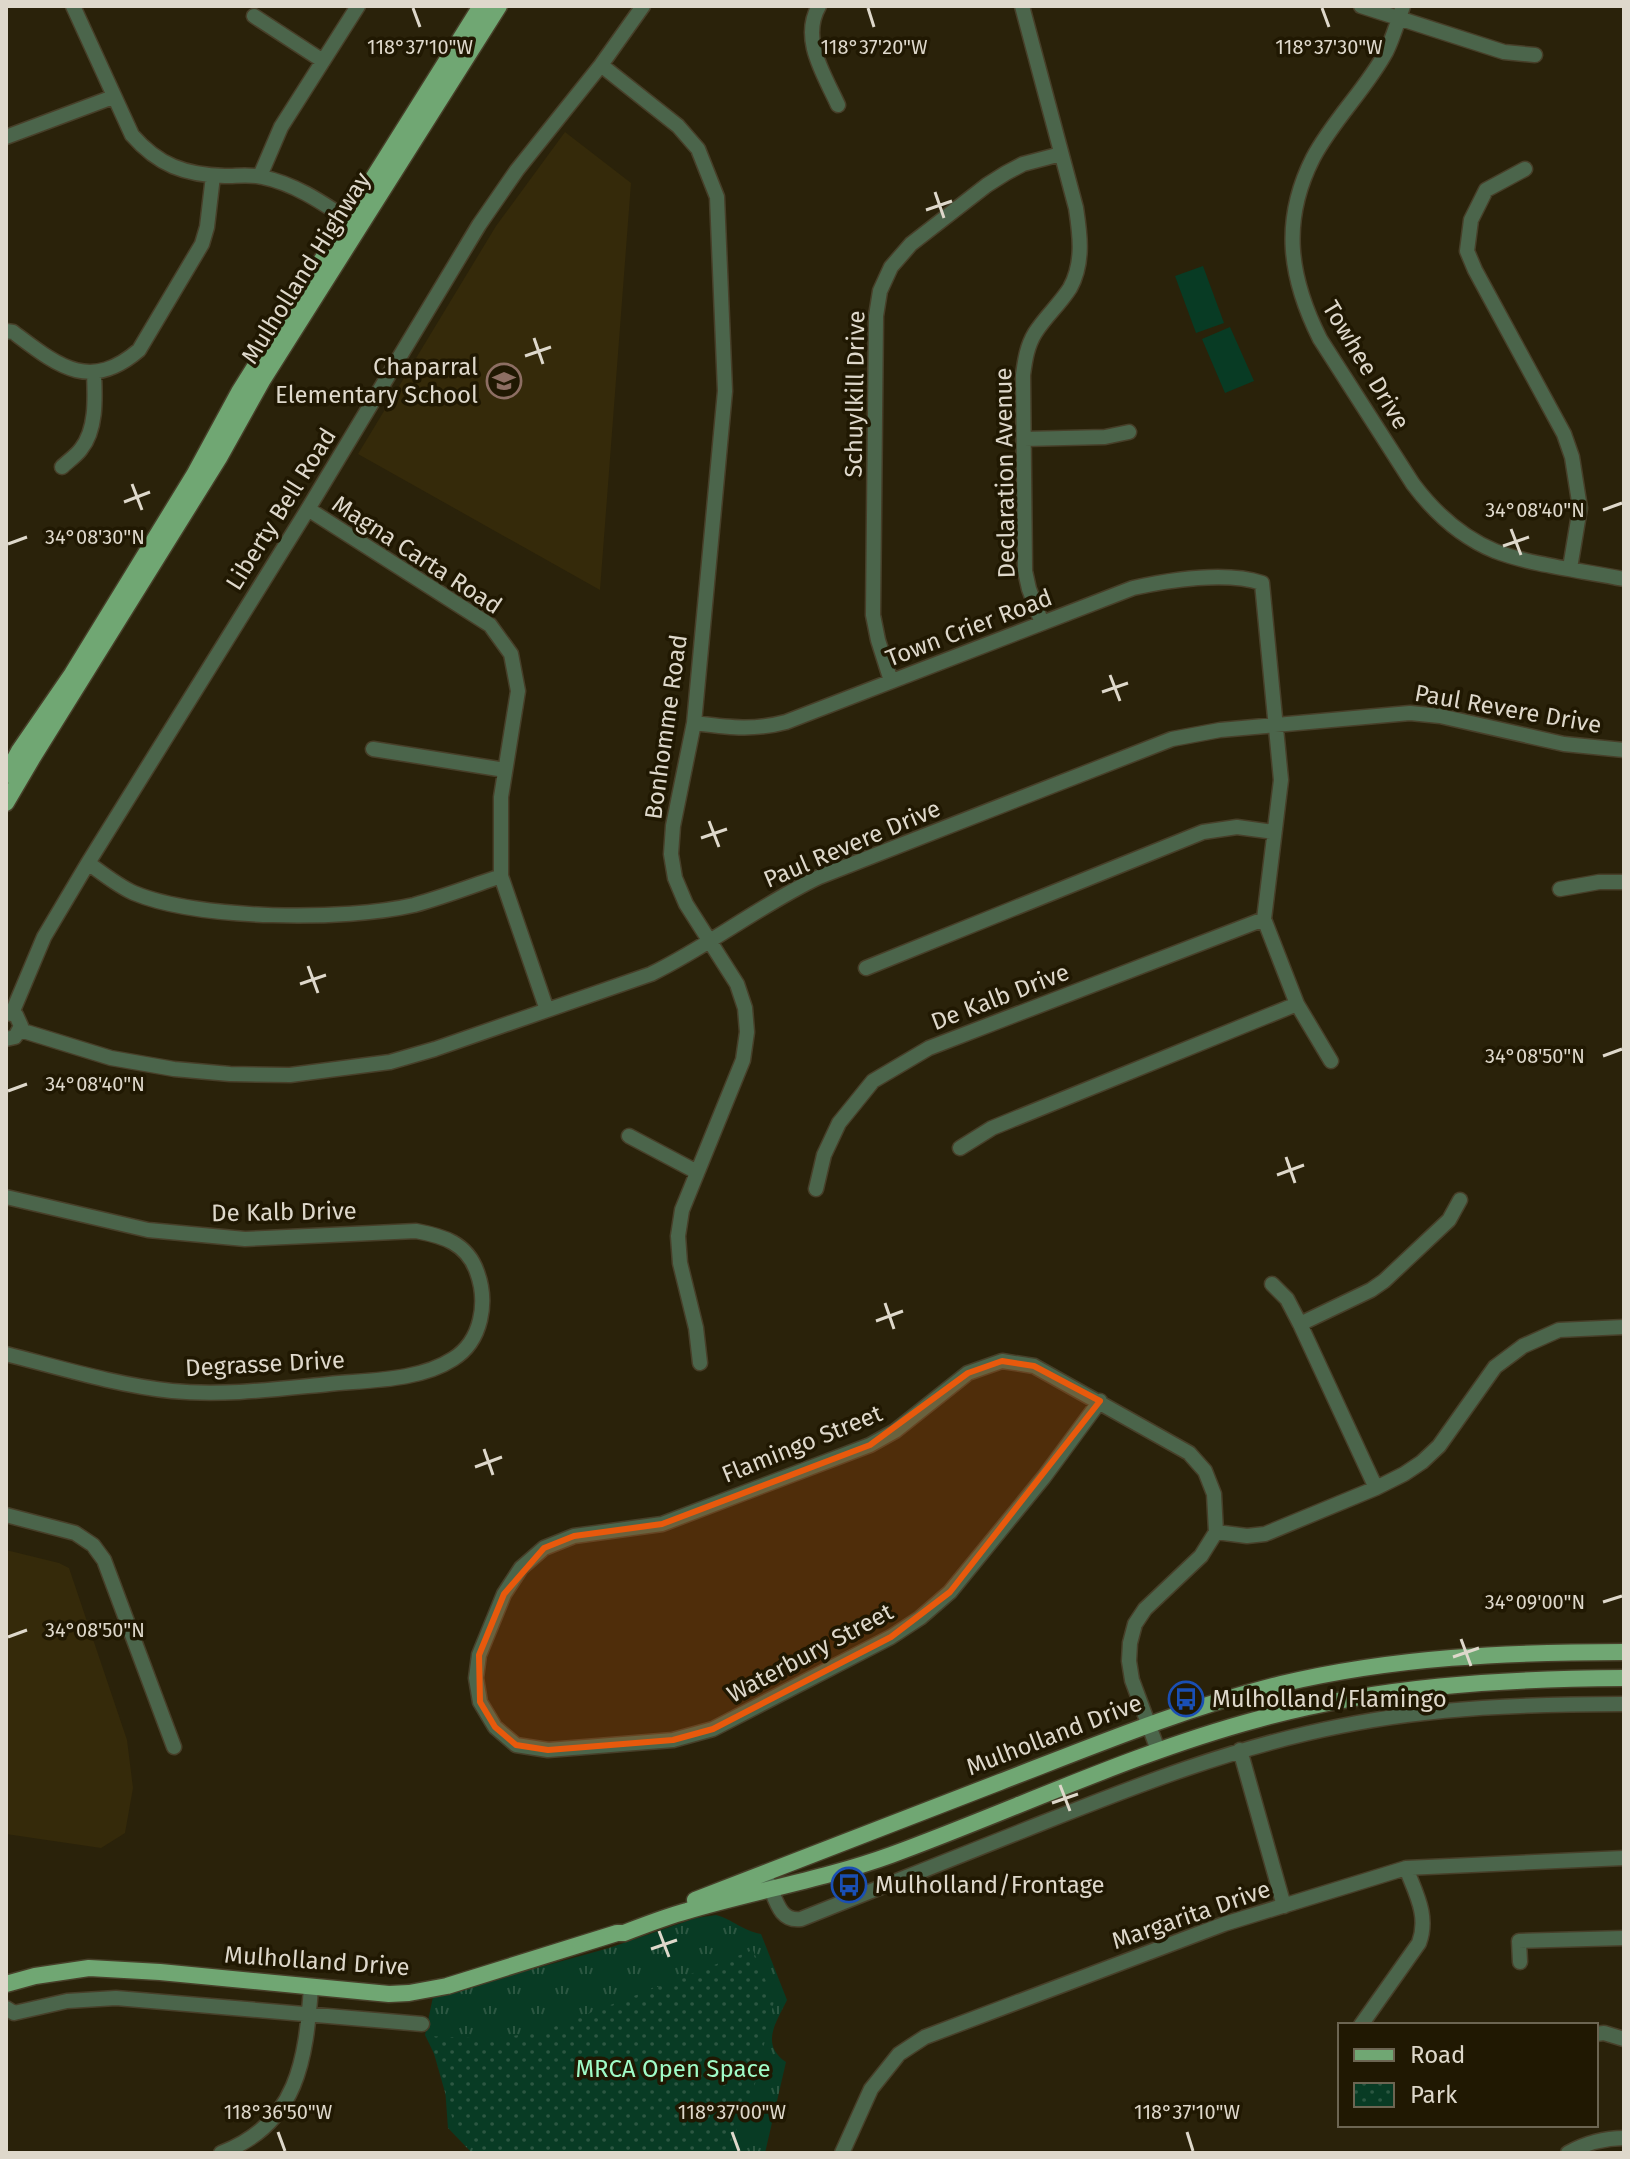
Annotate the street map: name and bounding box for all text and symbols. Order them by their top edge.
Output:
text: 118°37'10"W [367,35,473,59]
text: 118°37'20"W [820,35,928,59]
text: 118°37'30"W [1275,35,1383,59]
street label: Mulholland Highway [236,167,376,369]
street label: Towhee Drive [1317,296,1415,434]
street label: Schuylkill Drive [840,310,870,478]
place label: Chaparral Elementary School [275,353,478,409]
school or university icon: Chaparral Elementary School [485,362,523,400]
street label: Declaration Avenue [989,367,1021,579]
street label: Liberty Bell Road [220,423,342,595]
street label: Magna Carta Road [327,490,507,620]
text: 34°08'40"N [1485,498,1585,522]
text: 34°08'30"N [45,525,145,549]
street label: Town Crier Road [882,583,1056,673]
street label: Bonhomme Road [639,633,693,821]
street label: Paul Revere Drive [1412,679,1604,739]
street label: Paul Revere Drive [759,794,945,894]
street label: De Kalb Drive [927,958,1073,1036]
text: 34°08'50"N [1485,1044,1585,1068]
text: 34°08'40"N [45,1072,145,1096]
street label: De Kalb Drive [211,1197,357,1227]
street label: Degrasse Drive [184,1346,346,1382]
street label: Flamingo Street [718,1399,887,1489]
text: 34°09'00"N [1485,1590,1585,1614]
street label: Waterbury Street [722,1597,898,1708]
text: 34°08'50"N [45,1618,145,1642]
bus stop icon: Mulholland/Flamingo [1167,1680,1205,1718]
place label: Mulholland/Flamingo [1212,1685,1447,1713]
street label: Mulholland Drive [962,1689,1146,1781]
bus stop icon: Mulholland/Frontage [830,1866,868,1904]
place label: Mulholland/Frontage [875,1871,1105,1899]
street label: Margarita Drive [1108,1875,1274,1955]
street label: Mulholland Drive [223,1941,411,1981]
legend [1338,2023,1598,2127]
text: Road [1410,2041,1465,2069]
park label: MRCA Open Space [575,2055,771,2083]
text: Park [1410,2081,1458,2109]
text: 118°36'50"W [224,2100,333,2124]
text: 118°37'00"W [678,2100,787,2124]
text: 118°37'10"W [1134,2100,1240,2124]

